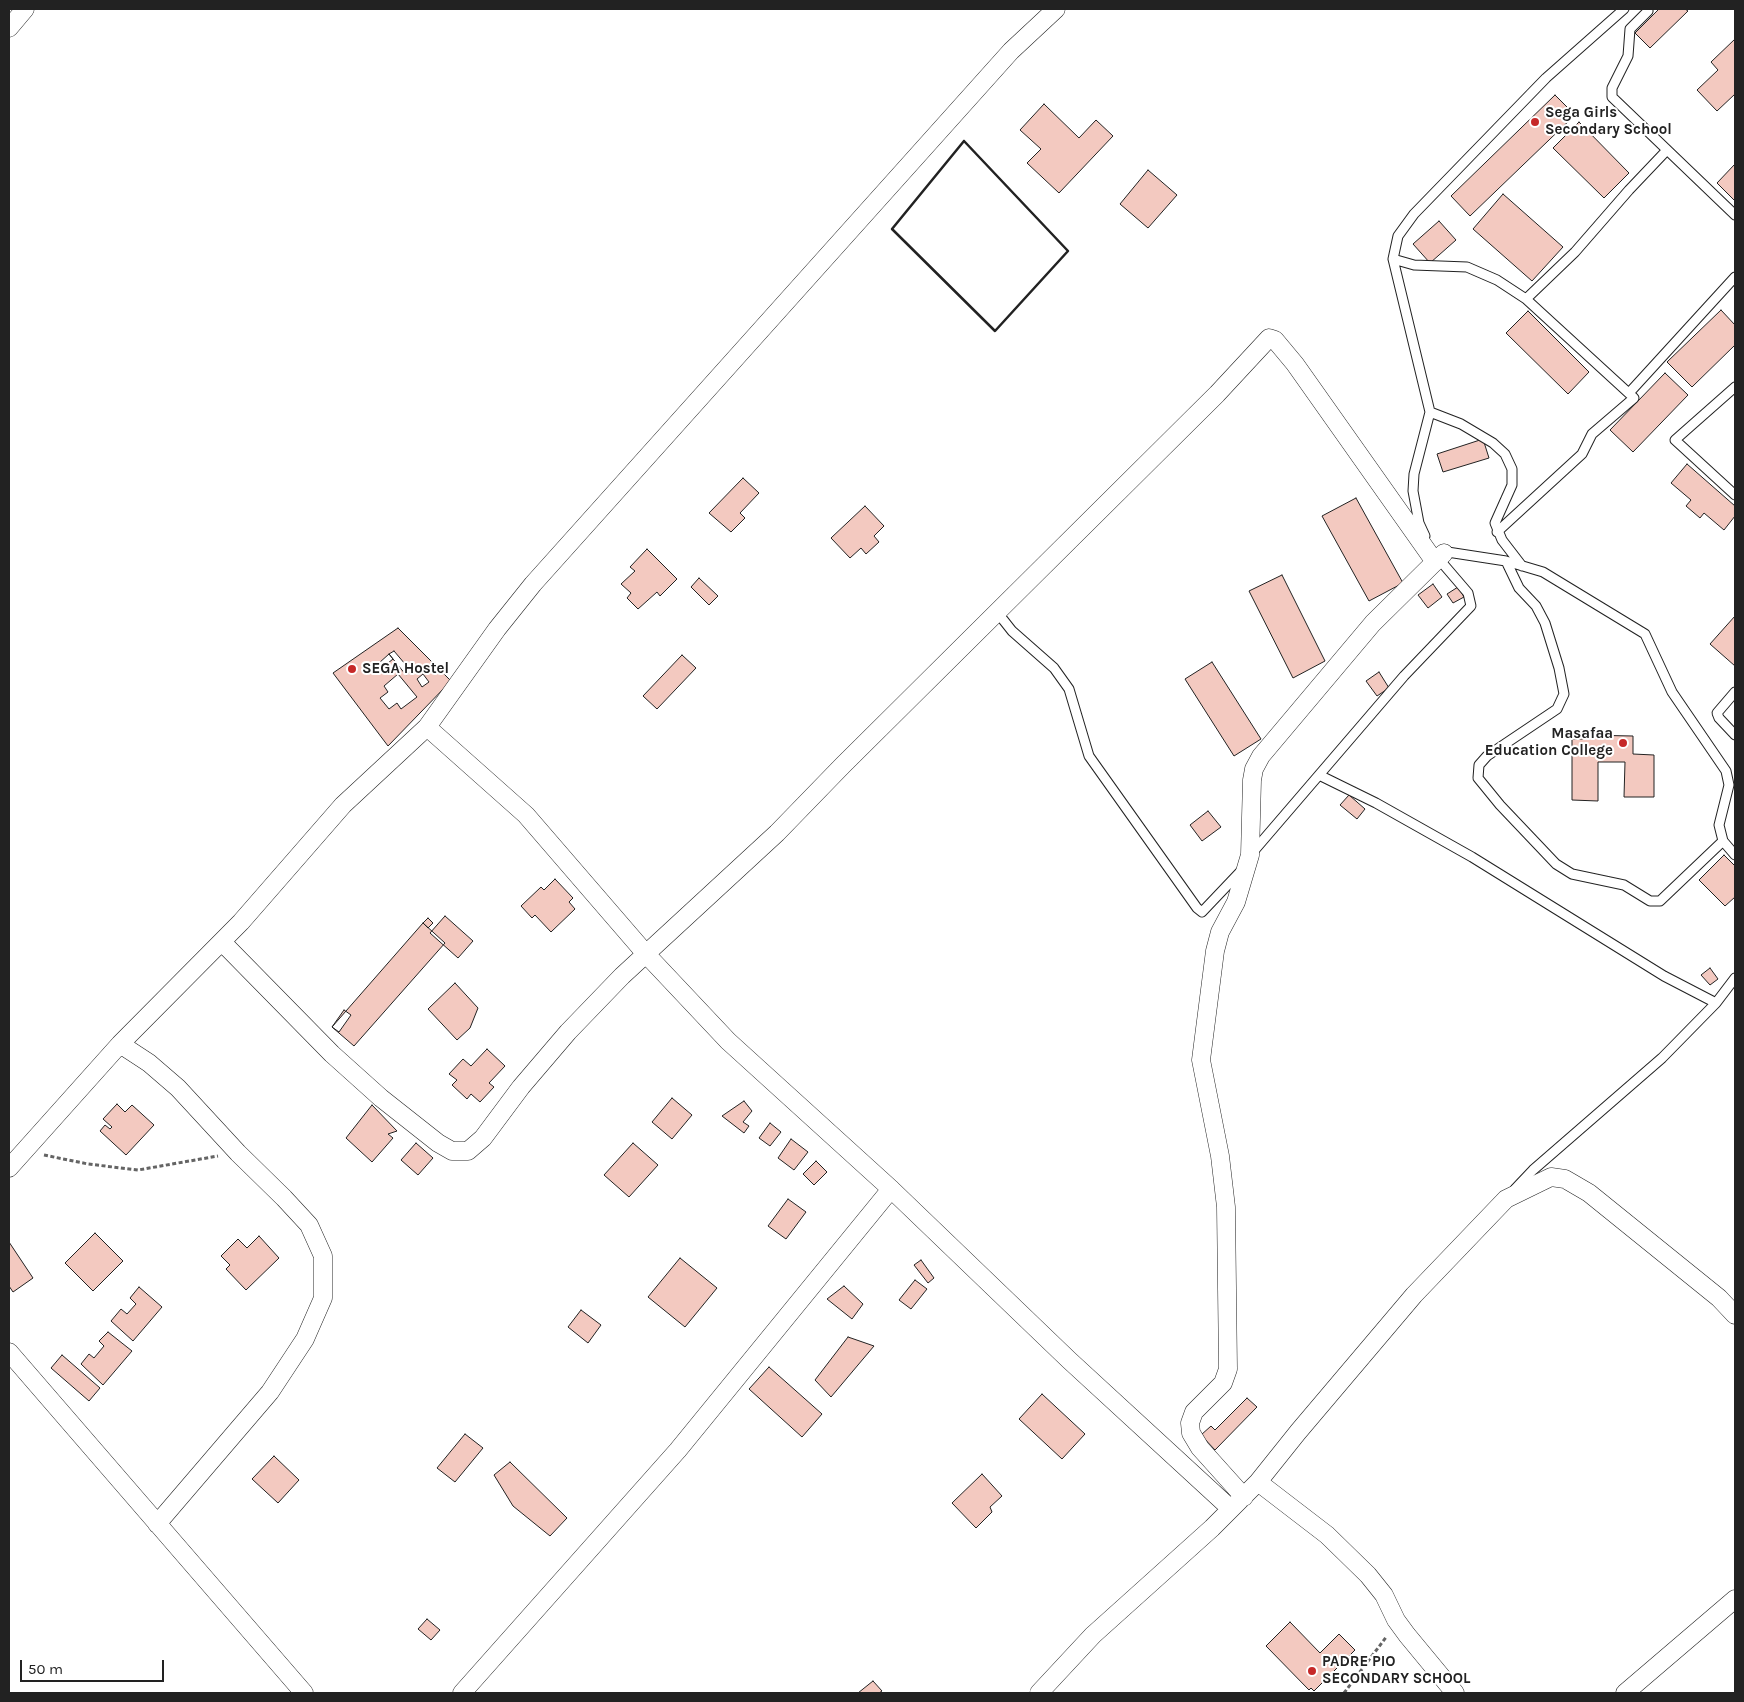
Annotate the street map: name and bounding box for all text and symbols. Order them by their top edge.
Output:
place label: Sega Girls Secondary School [1545,104,1672,139]
marker: Sega Girls Secondary School [1529,116,1541,128]
place label: SEGA Hostel [362,660,449,678]
marker: SEGA Hostel [346,663,358,675]
place label: Masafaa Education College [1485,725,1613,760]
marker: Masafaa Education College [1617,737,1629,749]
scale bar [22,1650,166,1682]
place label: PADRE PIO SECONDARY SCHOOL [1322,1653,1470,1688]
text: 50 m [28,1660,63,1678]
marker: PADRE PIO SECONDARY SCHOOL [1306,1665,1318,1677]

